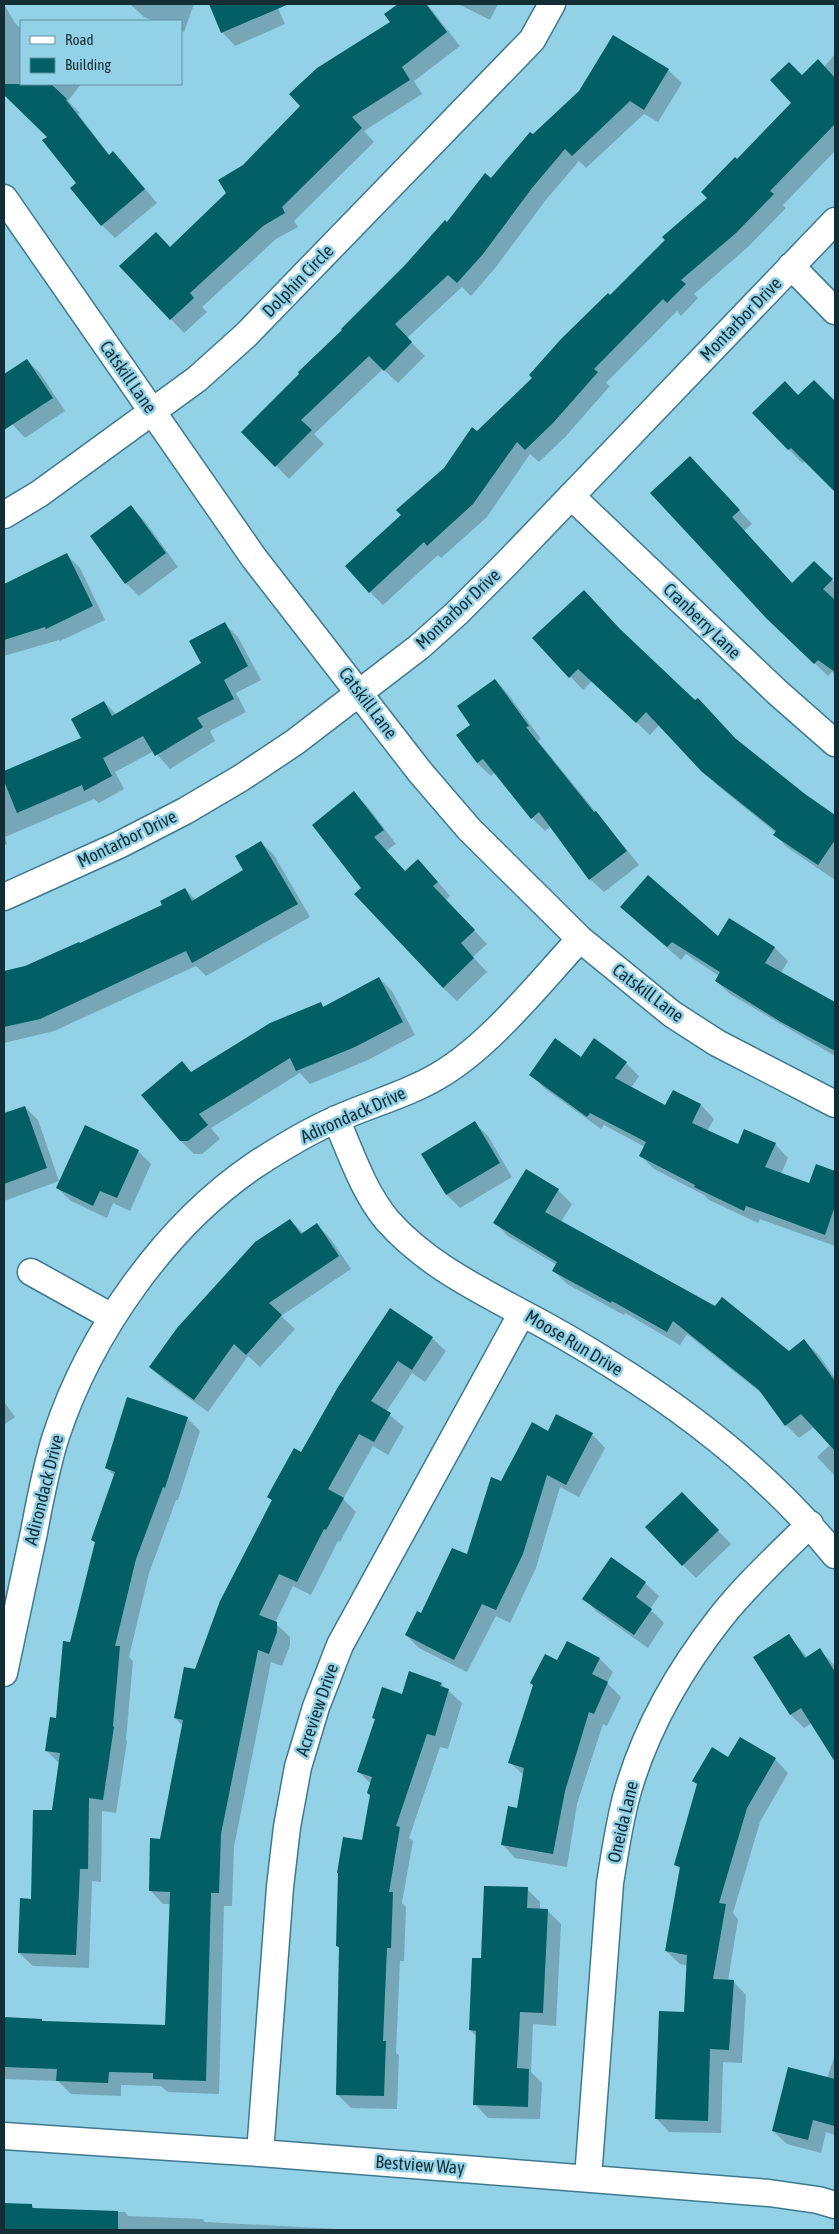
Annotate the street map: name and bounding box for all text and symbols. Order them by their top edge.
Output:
legend [20,20,182,85]
text: Road [65,31,94,48]
text: Building [65,56,111,73]
street label: Dolphin Circle [258,240,337,321]
street label: Montarbor Drive [696,273,786,365]
street label: Catskill Lane [96,336,161,417]
street label: Montarbor Drive [411,564,504,653]
street label: Cranberry Lane [659,578,745,663]
street label: Catskill Lane [335,663,402,742]
street label: Montarbor Drive [74,805,180,872]
street label: Catskill Lane [609,959,688,1026]
street label: Adirondack Drive [297,1082,409,1147]
street label: Moose Run Drive [522,1305,627,1380]
street label: Adirondack Drive [20,1433,67,1547]
street label: Acreview Drive [291,1661,342,1759]
street label: Oneida Lane [603,1779,642,1865]
street label: Bestview Way [375,2151,465,2178]

